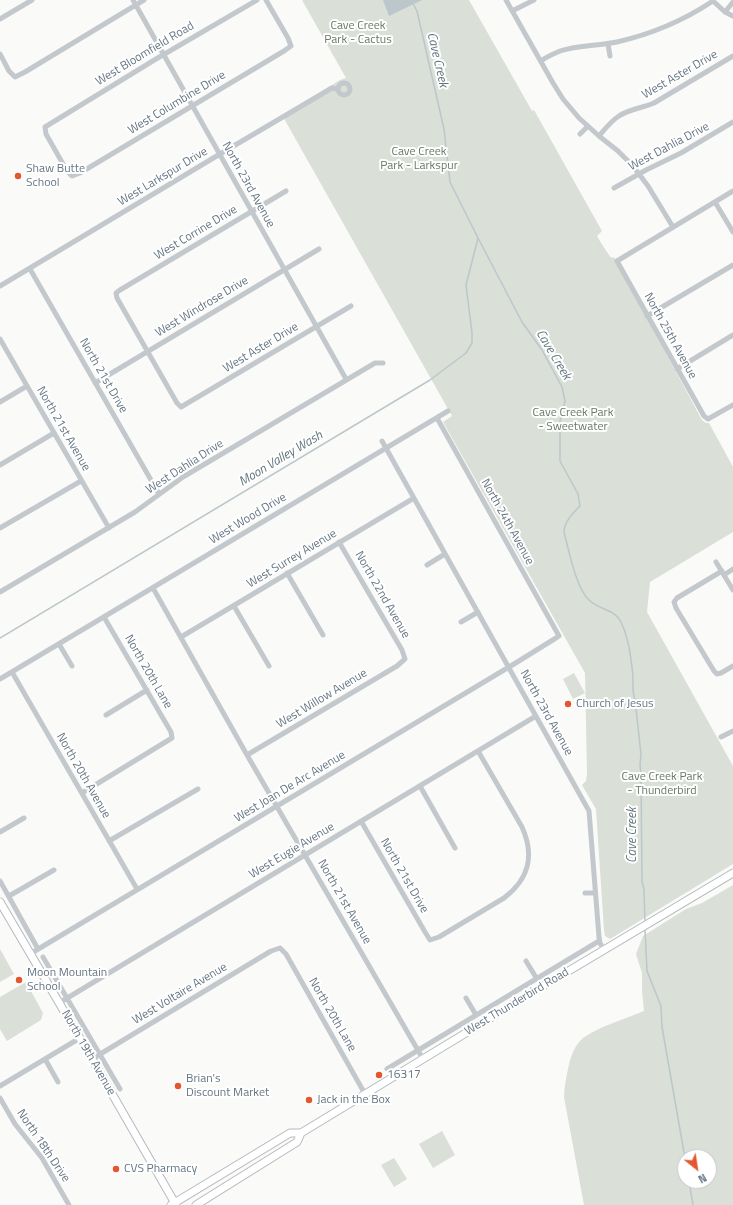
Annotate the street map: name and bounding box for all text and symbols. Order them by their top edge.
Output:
street label: West Bloomfield Road [93,19,197,89]
park label: Cave Creek Park - Cactus [324,19,392,47]
water label: Cave Creek [423,31,451,89]
street label: West Aster Drive [640,48,720,102]
street label: West Columbine Drive [126,68,228,138]
street label: West Dahlia Drive [626,120,712,174]
street label: North 23rd Avenue [218,140,278,230]
street label: West Larkspur Drive [116,145,210,209]
park label: Cave Creek Park - Larkspur [380,145,458,173]
place label: Shaw Butte School [26,162,85,190]
marker: Shaw Butte School [13,171,23,181]
street label: West Corrine Drive [152,203,240,263]
street label: West Windrose Drive [153,274,251,340]
street label: North 25th Avenue [640,290,700,382]
street label: West Aster Drive [221,320,301,376]
water label: Cave Creek [532,327,574,383]
street label: North 21st Drive [76,336,130,416]
street label: North 21st Avenue [33,384,93,474]
park label: Cave Creek Park - Sweetwater [533,406,613,434]
water label: Moon Valley Wash [236,428,326,490]
street label: West Dahlia Drive [144,437,226,497]
street label: North 24th Avenue [477,476,537,568]
street label: West Wood Drive [207,490,289,548]
street label: West Surrey Avenue [245,527,339,591]
street label: North 22nd Avenue [351,549,413,641]
street label: North 20th Lane [121,633,175,711]
street label: West Willow Avenue [274,666,370,732]
street label: North 23rd Avenue [516,668,576,758]
place label: Church of Jesus [576,697,654,711]
marker: Church of Jesus [563,699,573,709]
street label: North 20th Avenue [53,731,113,821]
street label: West Joan De Arc Avenue [232,748,348,826]
park label: Cave Creek Park - Thunderbird [622,770,702,798]
water label: Cave Creek [625,807,641,863]
street label: West Eugie Avenue [247,820,337,882]
street label: North 21st Drive [377,836,431,916]
street label: North 21st Avenue [314,857,374,947]
street label: West Voltaire Avenue [130,960,230,1028]
street label: West Thunderbird Road [462,965,572,1039]
place label: Moon Mountain School [27,966,107,994]
marker: Moon Mountain School [14,975,24,985]
street label: North 20th Lane [305,976,359,1054]
street label: North 19th Avenue [58,1008,118,1098]
place label: 16317 [387,1068,421,1082]
marker: 16317 [374,1070,384,1080]
place label: Brian's Discount Market [186,1072,269,1100]
marker: Brian's Discount Market [173,1081,183,1091]
place label: Jack in the Box [317,1093,390,1107]
marker: Jack in the Box [304,1095,314,1105]
street label: North 18th Drive [13,1107,73,1185]
north arrow [677,1149,717,1189]
place label: CVS Pharmacy [124,1162,197,1176]
marker: CVS Pharmacy [111,1164,121,1174]
text: N [695,1170,710,1187]

